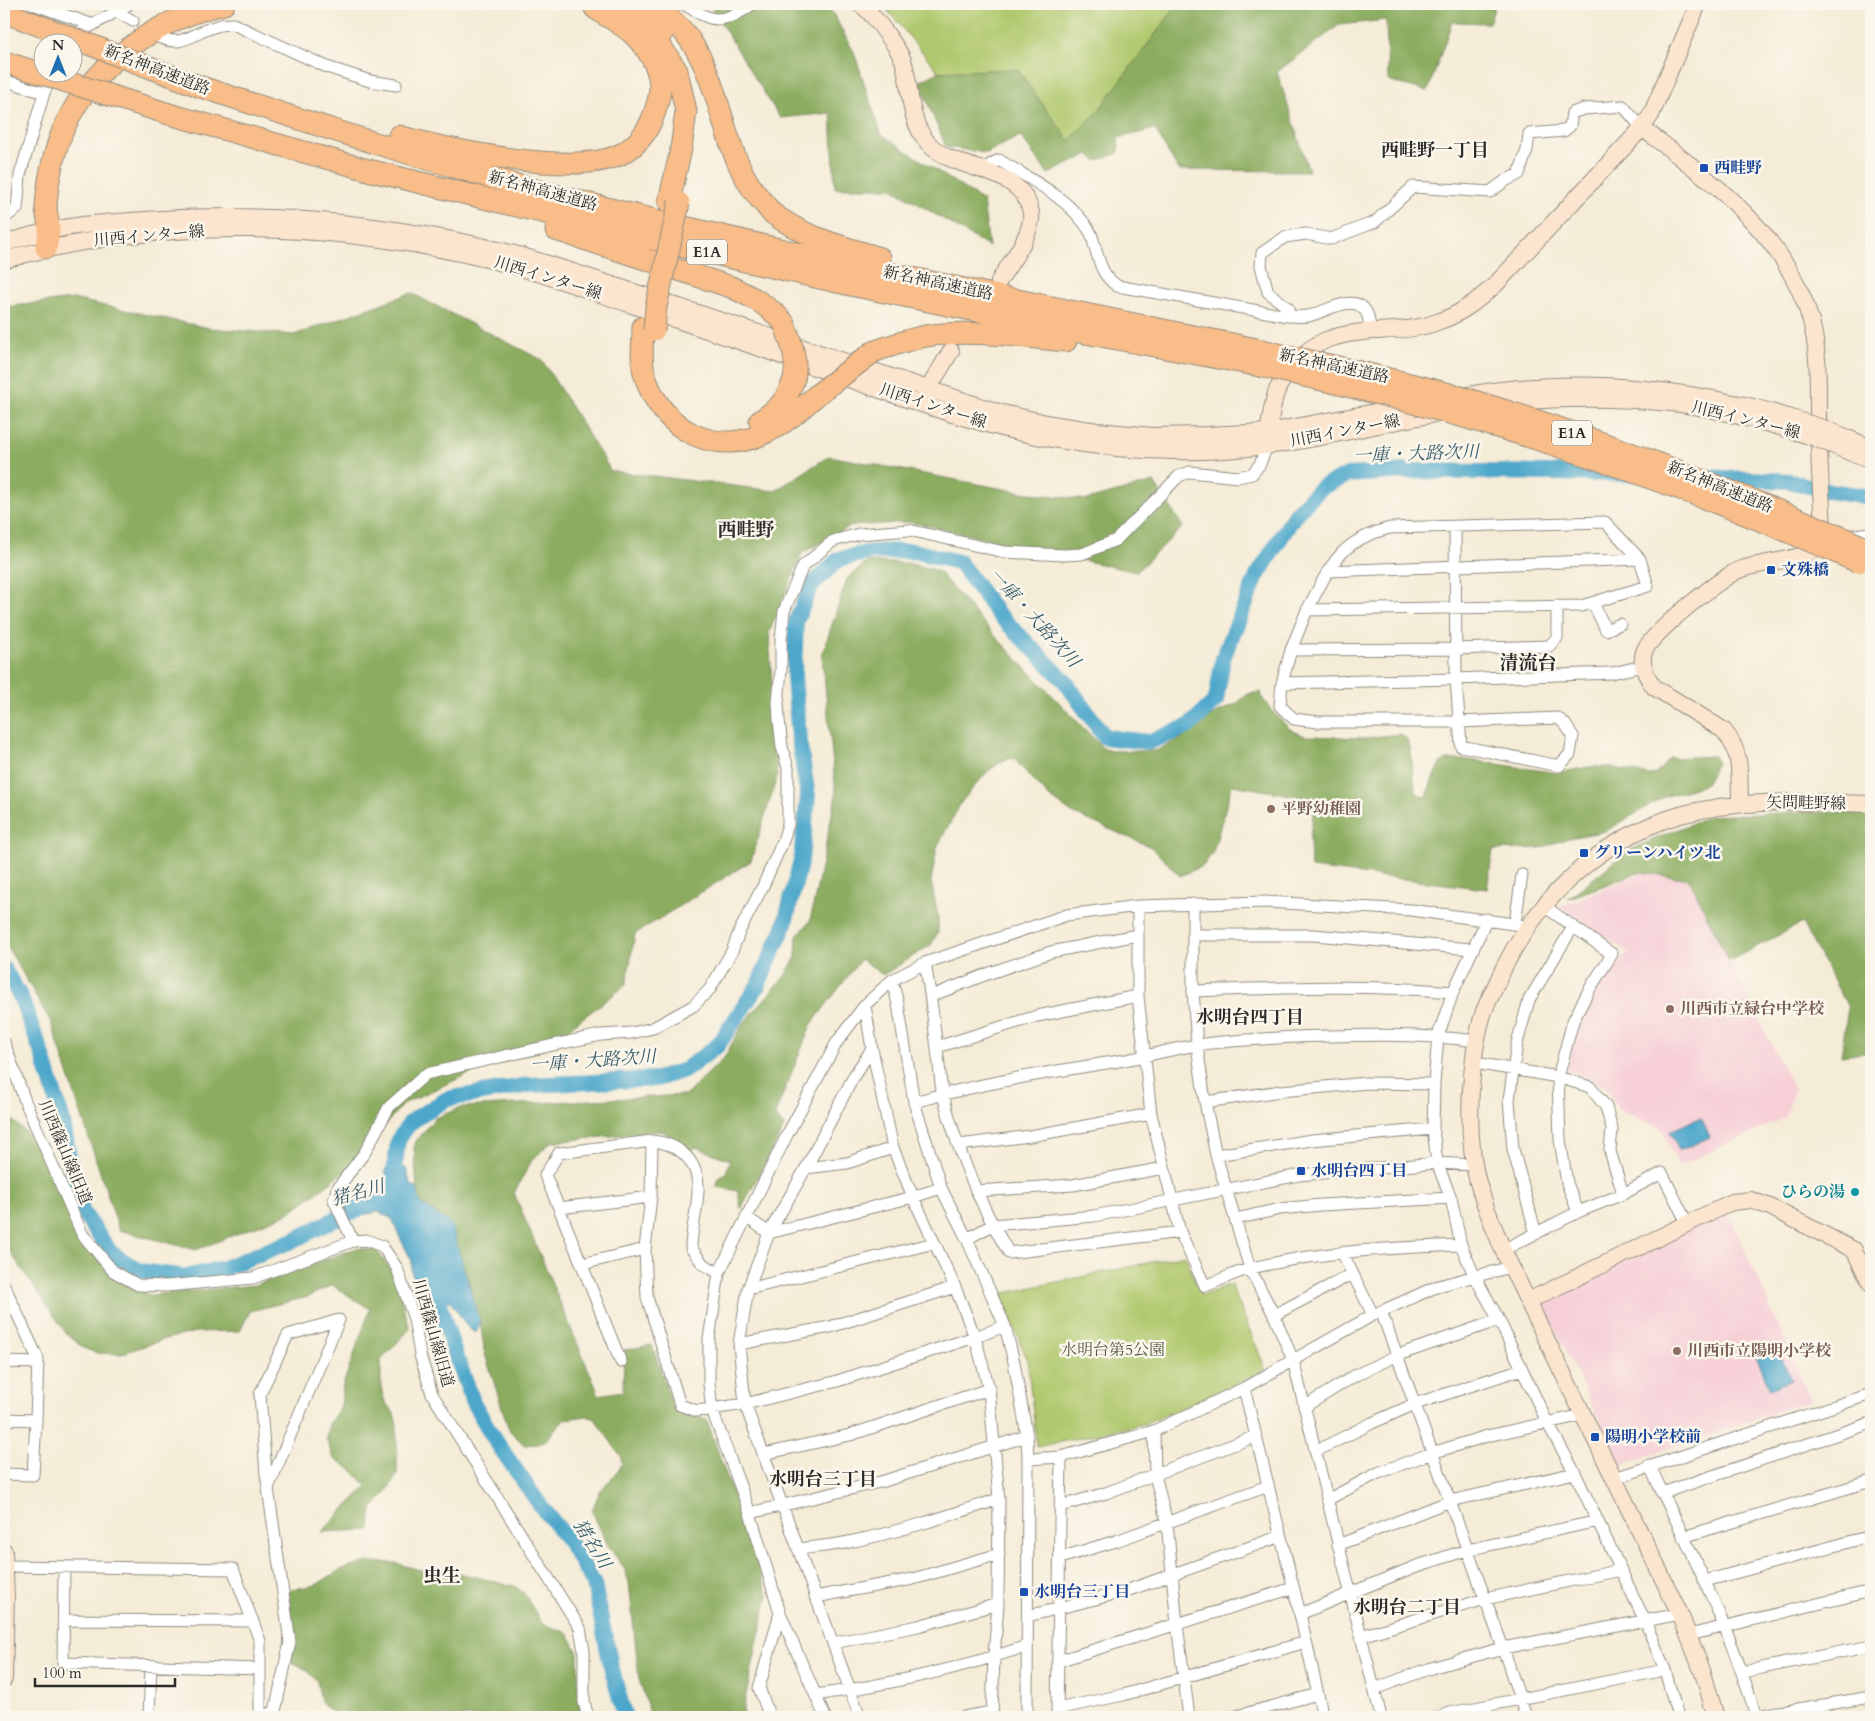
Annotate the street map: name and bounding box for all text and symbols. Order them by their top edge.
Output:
north arrow [32,32,82,82]
text: N [52,36,64,55]
street label: 新名神高速道路 [101,40,213,100]
district label: 西畦野一丁目 [1381,138,1489,163]
place label: 西畦野 [1714,157,1762,179]
marker: 西畦野 [1698,162,1710,174]
street label: 新名神高速道路 [486,166,600,216]
street label: 川西インター線 [93,220,205,252]
road number: E1A [687,240,727,264]
street label: 川西インター線 [492,251,604,305]
street label: 新名神高速道路 [881,261,995,305]
street label: 新名神高速道路 [1277,344,1391,388]
street label: 川西インター線 [877,378,989,434]
street label: 川西インター線 [1689,396,1803,444]
street label: 川西インター線 [1288,410,1402,452]
road number: E1A [1552,420,1592,446]
water label: 一庫・大路次川 [1353,439,1481,469]
street label: 新名神高速道路 [1664,456,1776,518]
district label: 西畦野 [717,517,775,543]
place label: 文殊橋 [1781,559,1829,581]
water label: 一庫・大路次川 [983,563,1087,675]
marker: 文殊橋 [1765,564,1777,576]
district label: 清流台 [1499,650,1557,676]
street label: 矢問畦野線 [1766,791,1846,815]
place label: 平野幼稚園 [1281,798,1361,820]
marker: 平野幼稚園 [1265,803,1277,815]
place label: グリーンハイツ北 [1594,842,1721,864]
marker: グリーンハイツ北 [1578,847,1590,859]
place label: 川西市立緑台中学校 [1680,998,1825,1020]
marker: 川西市立緑台中学校 [1664,1003,1676,1015]
district label: 水明台四丁目 [1196,1005,1304,1030]
water label: 一庫・大路次川 [529,1044,659,1078]
street label: 川西篠山線旧道 [33,1096,97,1208]
place label: 水明台四丁目 [1311,1160,1407,1182]
marker: 水明台四丁目 [1295,1165,1307,1177]
water label: 猪名川 [329,1173,389,1212]
place label: ひらの湯 [1781,1181,1845,1203]
marker: ひらの湯 [1849,1186,1861,1198]
street label: 川西篠山線旧道 [407,1276,459,1390]
park label: 水明台第5公園 [1061,1339,1165,1361]
place label: 川西市立陽明小学校 [1687,1340,1832,1362]
marker: 川西市立陽明小学校 [1671,1345,1683,1357]
place label: 陽明小学校前 [1605,1426,1701,1448]
marker: 陽明小学校前 [1589,1431,1601,1443]
district label: 水明台三丁目 [769,1467,877,1492]
water label: 猪名川 [567,1514,618,1575]
district label: 虫生 [423,1563,461,1589]
place label: 水明台三丁目 [1034,1581,1130,1603]
marker: 水明台三丁目 [1018,1586,1030,1598]
district label: 水明台二丁目 [1353,1595,1461,1620]
scale bar [35,1656,175,1688]
text: 100 m [42,1663,82,1683]

